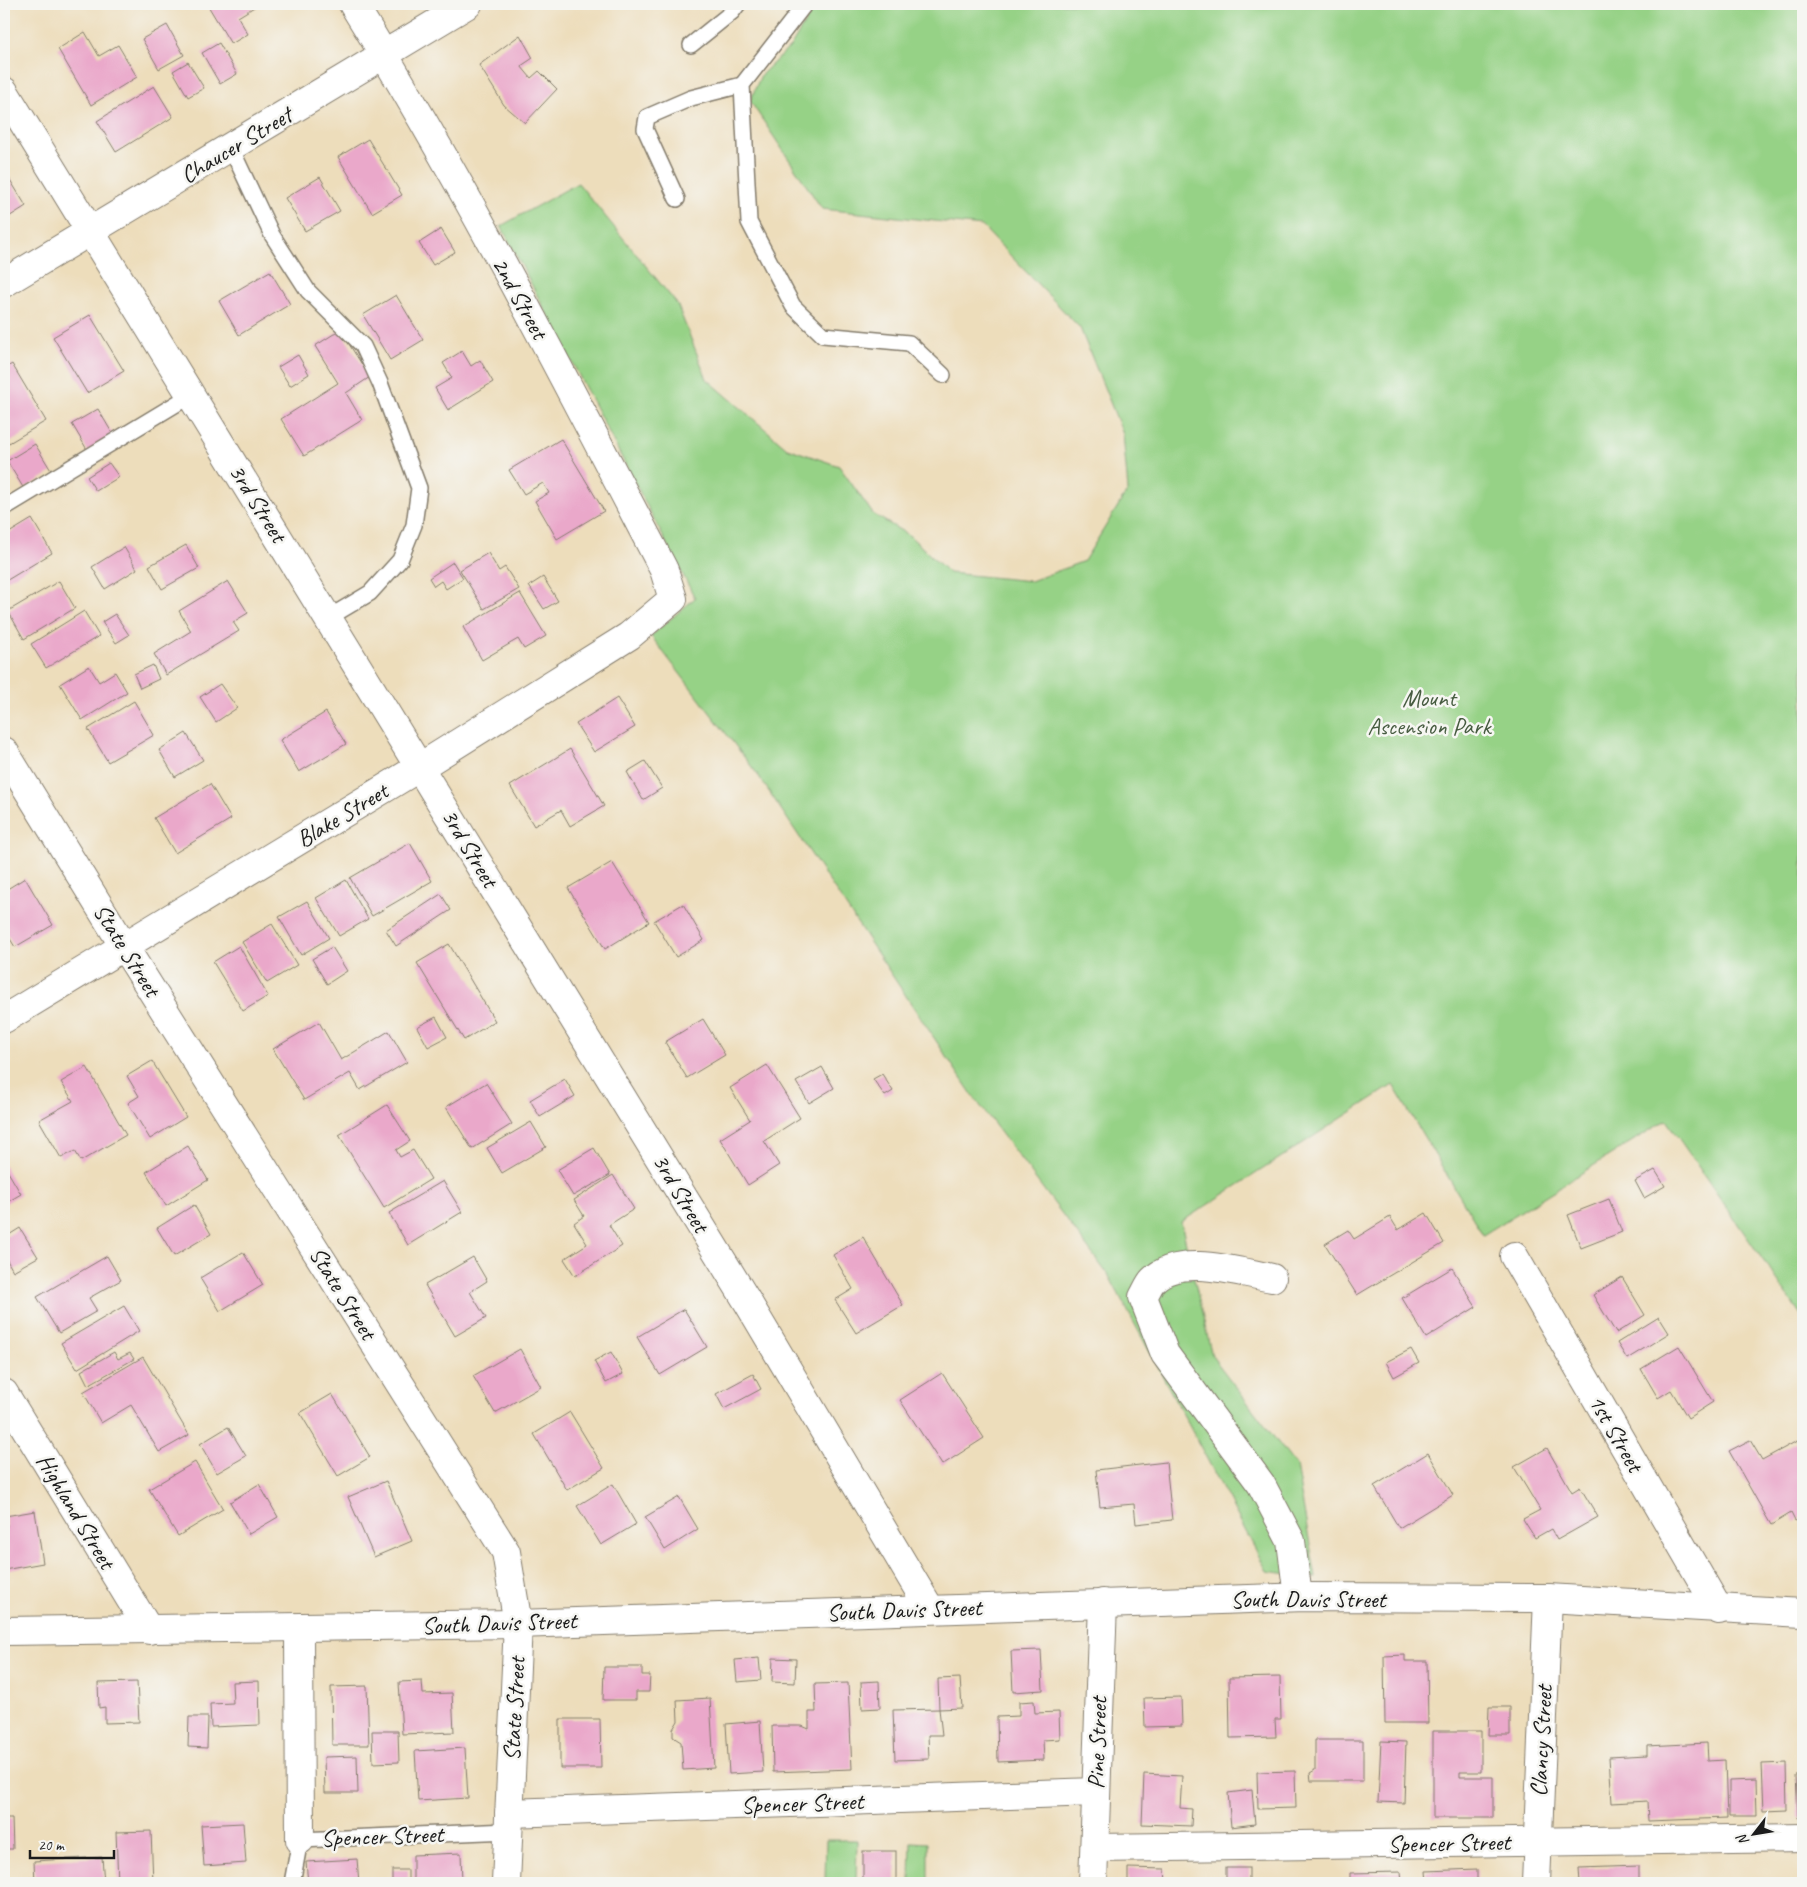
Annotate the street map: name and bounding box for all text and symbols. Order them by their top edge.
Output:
street label: Chaucer Street [175,98,300,190]
street label: 2nd Street [485,252,556,346]
street label: 3rd Street [222,458,295,549]
park label: Mount Ascension Park [1368,683,1493,741]
street label: Blake Street [291,775,395,854]
street label: 3rd Street [435,803,506,895]
street label: State Street [87,898,168,1004]
street label: 3rd Street [646,1148,717,1240]
street label: State Street [303,1241,384,1347]
street label: 1st Street [1582,1389,1651,1479]
street label: Highland Street [30,1448,123,1576]
street label: South Davis Street [1231,1584,1387,1614]
street label: South Davis Street [826,1592,984,1628]
street label: South Davis Street [421,1605,579,1641]
street label: State Street [496,1654,532,1762]
street label: Clancy Street [1523,1682,1559,1797]
street label: Pine Street [1080,1694,1114,1790]
street label: Spencer Street [740,1786,866,1820]
north arrow [1730,1810,1780,1860]
street label: Spencer Street [320,1819,446,1853]
scale bar [30,1827,114,1859]
street label: Spencer Street [1388,1827,1512,1859]
text: N [1733,1830,1753,1849]
text: 20 m [38,1836,65,1855]

